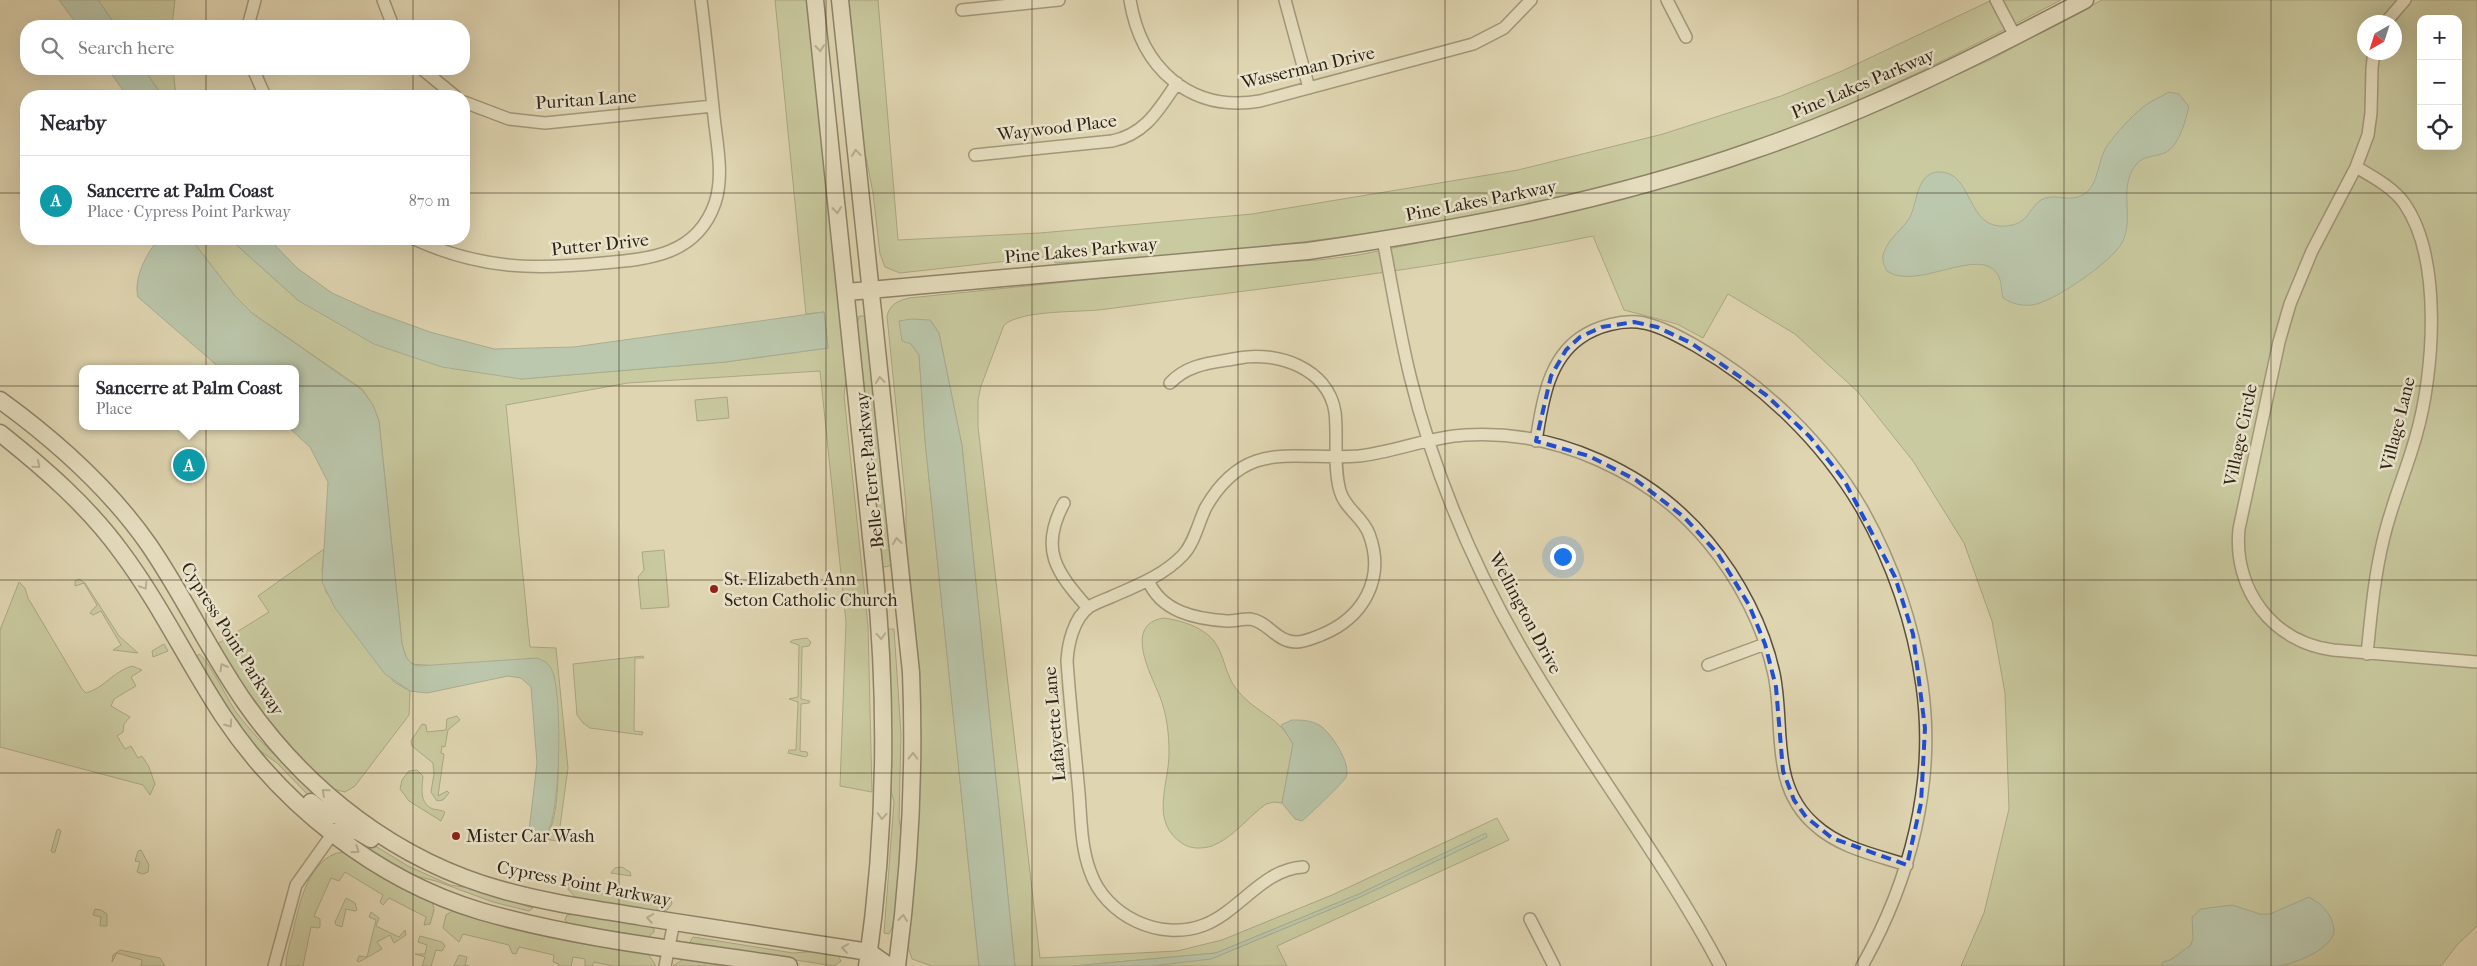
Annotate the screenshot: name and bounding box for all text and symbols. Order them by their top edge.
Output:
north arrow [2357,15,2402,60]
map controls [2417,15,2462,150]
button: + [2417,15,2462,60]
search box [20,20,470,75]
icon: search [38,34,66,62]
text: Search here [78,37,174,59]
street label: Wasserman Drive [1238,42,1377,94]
street label: Pine Lakes Parkway [1788,44,1939,124]
one-way arrow [814,45,825,53]
button: − [2417,60,2462,105]
street label: Puritan Lane [535,86,637,114]
button: locate [2417,105,2462,150]
street label: Waywood Place [995,110,1118,146]
text: Nearby [40,111,106,135]
one-way arrow [851,149,862,157]
street label: Pine Lakes Parkway [1404,176,1560,226]
text: Sancerre at Palm Coast [87,180,274,202]
text: A [51,191,61,210]
text: 870 m [409,191,450,210]
text: Place · Cypress Point Parkway [87,202,291,221]
one-way arrow [831,206,842,214]
street label: Putter Drive [550,229,650,261]
street label: Pine Lakes Parkway [1004,234,1160,268]
popup [79,365,299,430]
one-way arrow [875,375,886,383]
street label: Village Lane [2376,375,2420,474]
text: Sancerre at Palm Coast [96,377,282,399]
street label: Village Circle [2220,382,2262,489]
street label: Belle Terre Parkway [851,389,889,549]
text: Place [96,399,132,418]
pin: A [173,446,205,484]
one-way arrow [31,459,40,468]
one-way arrow [892,537,903,545]
your location [1550,544,1576,570]
street label: Wellington Drive [1484,548,1566,677]
street label: Cypress Point Parkway [176,558,289,721]
place label: St. Elizabeth Ann Seton Catholic Church [724,569,898,611]
one-way arrow [137,580,147,589]
marker: St. Elizabeth Ann Seton Catholic Church [708,583,720,595]
one-way arrow [875,633,886,641]
one-way arrow [219,663,229,672]
street label: Lafayette Lane [1040,666,1070,782]
one-way arrow [223,718,232,728]
one-way arrow [908,751,918,759]
one-way arrow [321,789,330,798]
one-way arrow [877,812,888,820]
place label: Mister Car Wash [466,826,595,847]
marker: Mister Car Wash [450,830,462,842]
one-way arrow [351,844,360,853]
street label: Cypress Point Parkway [495,857,674,911]
one-way arrow [645,913,653,924]
one-way arrow [897,913,908,921]
one-way arrow [841,944,849,954]

